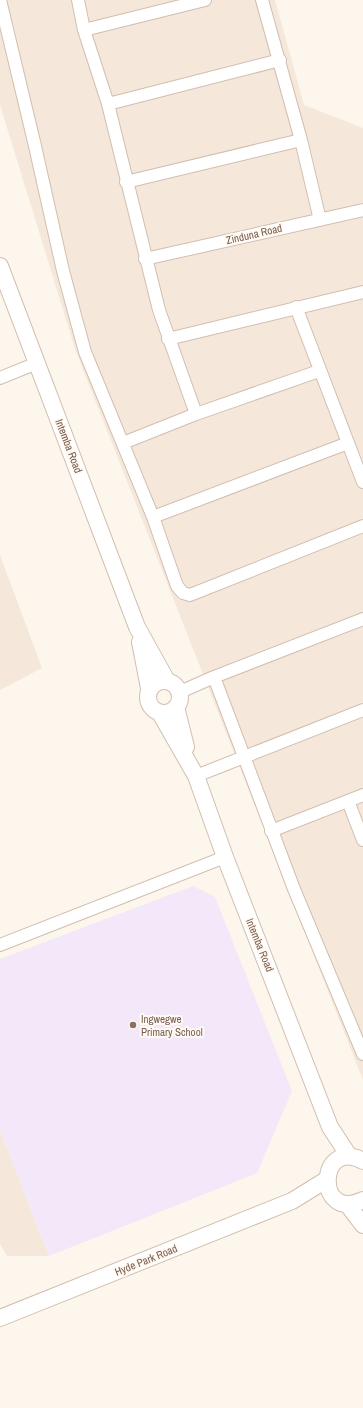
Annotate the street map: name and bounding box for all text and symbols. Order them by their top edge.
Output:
street label: Zinduna Road [225,221,283,247]
street label: Intemba Road [52,417,86,475]
street label: Intemba Road [243,916,277,974]
place label: Ingwegwe Primary School [141,1012,203,1039]
marker: Ingwegwe Primary School [128,1020,138,1030]
street label: Hyde Park Road [113,1241,179,1279]

